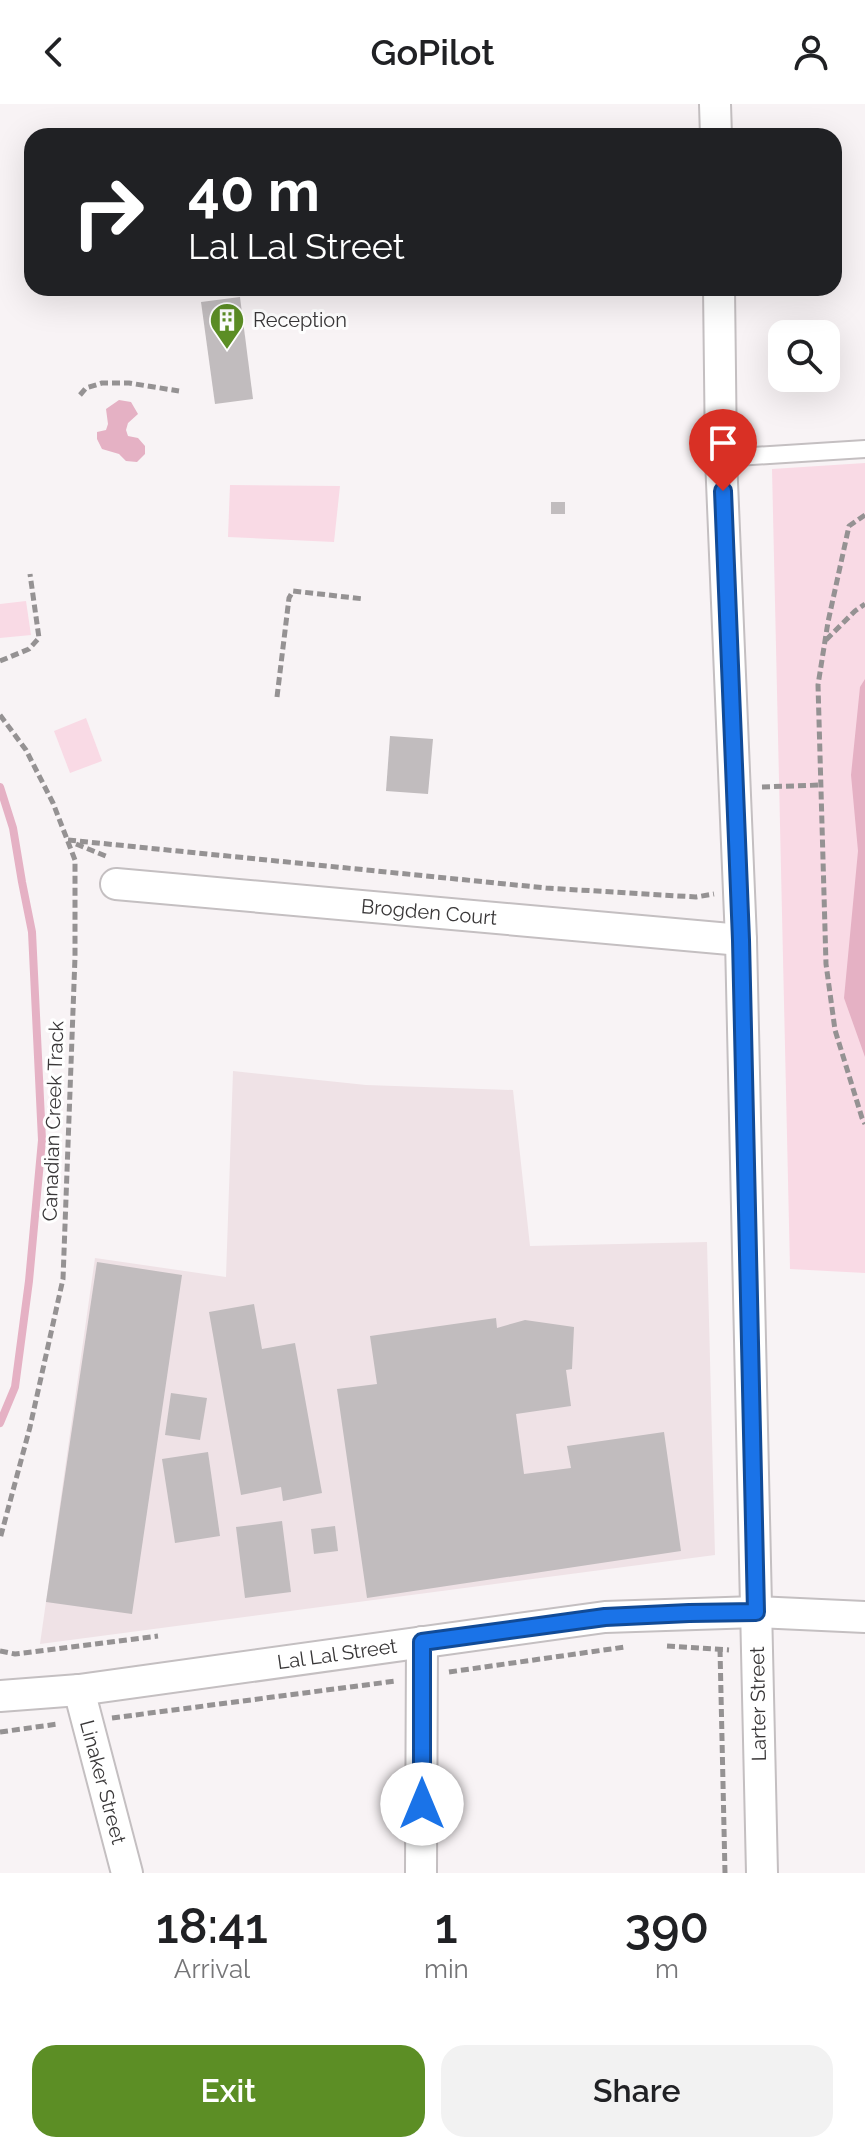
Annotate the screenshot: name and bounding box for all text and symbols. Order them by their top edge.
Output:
icon: back [32,30,76,74]
icon: person [789,30,833,74]
text: GoPilot [371,31,494,73]
text: 40 m [188,158,320,224]
icon: right [56,160,160,264]
text: Lal Lal Street [188,225,405,267]
building icon: Reception [208,301,246,351]
place label: Reception [253,308,347,332]
map controls [768,320,840,392]
button: search [768,320,840,392]
pin [689,409,757,491]
icon: arrive [701,421,745,465]
street label: Brogden Court [360,894,498,930]
street label: Canadian Creek Track [38,1020,69,1222]
street label: Lal Lal Street [276,1634,399,1674]
street label: Larter Street [745,1646,771,1762]
street label: Linaker Street [75,1717,131,1847]
position arrow [380,1762,464,1846]
text: 18:41 [156,1898,268,1954]
text: 1 [435,1898,458,1954]
text: 390 [625,1898,709,1954]
text: Arrival [174,1954,250,1984]
text: min [424,1954,469,1984]
text: m [655,1954,679,1984]
button: Exit [32,2045,425,2137]
button: Share [441,2045,833,2137]

